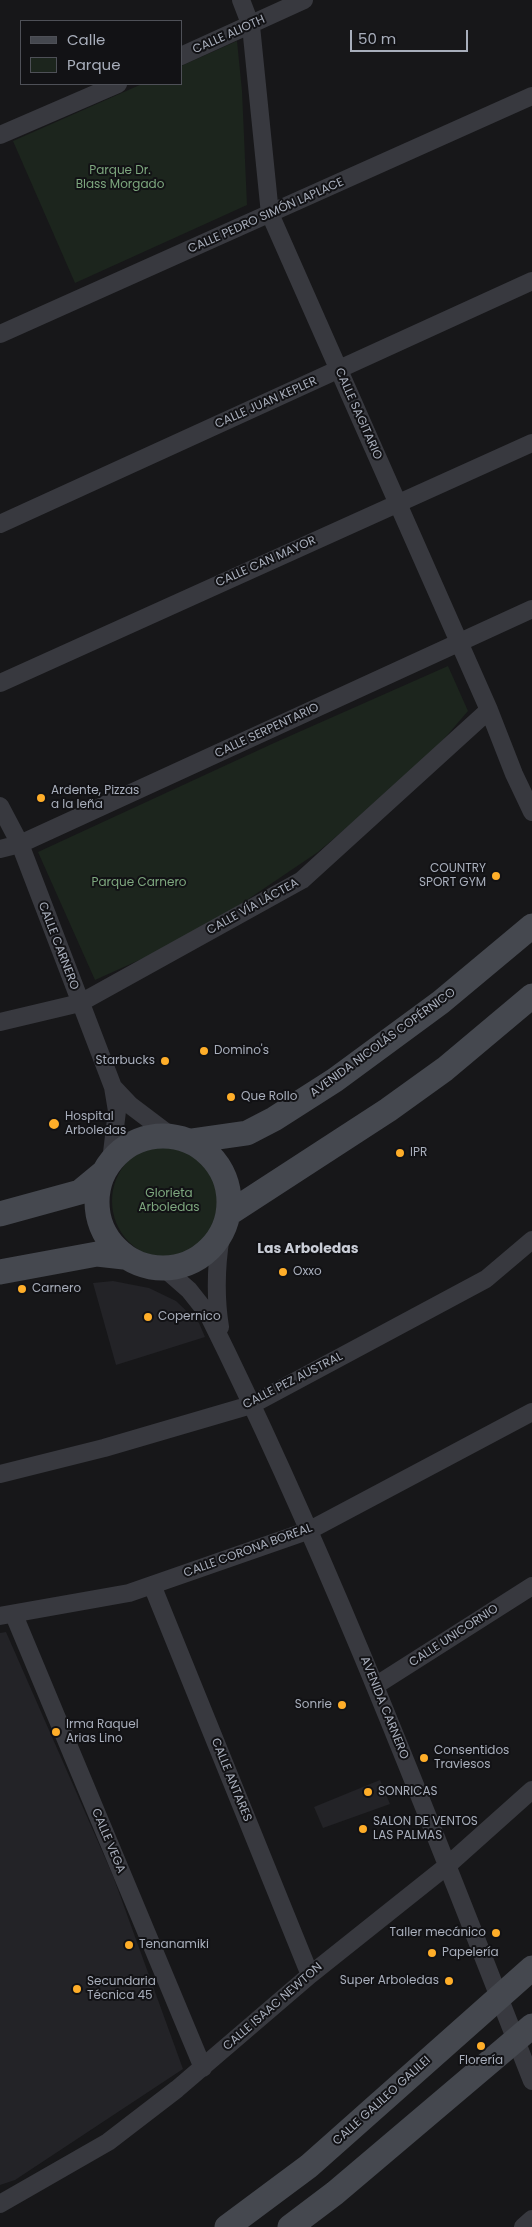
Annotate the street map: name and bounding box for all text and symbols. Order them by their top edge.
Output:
street label: CALLE ALIOTH [191,13,267,57]
legend [20,20,182,85]
scale bar [352,20,470,52]
text: 50 m [358,28,396,49]
text: Calle [67,29,105,50]
text: Parque [67,54,120,75]
park label: Parque Dr. Blass Morgado [76,164,164,192]
street label: CALLE PEDRO SIMÓN LAPLACE [186,175,346,257]
street label: CALLE SAGITARIO [331,366,385,462]
street label: CALLE JUAN KEPLER [213,374,319,432]
street label: CALLE CAN MAYOR [214,533,318,591]
street label: CALLE SERPENTARIO [213,701,321,761]
place label: Ardente, Pizzas a la leña [51,784,139,812]
marker: Ardente, Pizzas a la leña [35,792,47,804]
place label: COUNTRY SPORT GYM [419,862,486,890]
marker: COUNTRY SPORT GYM [490,870,502,882]
park label: Parque Carnero [91,876,187,890]
street label: CALLE VÍA LÁCTEA [205,876,301,938]
street label: CALLE CARNERO [35,900,81,992]
street label: AVENIDA NICOLÁS COPÉRNICO [307,985,459,1101]
place label: Domino's [214,1044,269,1058]
marker: Domino's [198,1045,210,1057]
place label: Starbucks [95,1054,155,1068]
marker: Starbucks [159,1055,171,1067]
place label: Que Rollo [241,1090,297,1104]
marker: Que Rollo [225,1091,237,1103]
place label: Hospital Arboledas [65,1110,126,1138]
marker: Hospital Arboledas [47,1117,61,1131]
place label: IPR [410,1146,427,1160]
marker: IPR [394,1147,406,1159]
park label: Glorieta Arboledas [138,1187,200,1215]
district label: Las Arboledas [257,1241,359,1257]
place label: Oxxo [293,1265,322,1279]
marker: Oxxo [277,1266,289,1278]
place label: Carnero [32,1282,81,1296]
marker: Carnero [16,1283,28,1295]
place label: Copernico [158,1310,221,1324]
marker: Copernico [142,1311,154,1323]
street label: CALLE PEZ AUSTRAL [241,1350,345,1412]
street label: CALLE CORONA BOREAL [182,1521,314,1581]
street label: CALLE UNICORNIO [407,1602,501,1670]
street label: AVENIDA CARNERO [357,1655,411,1761]
place label: Sonrie [295,1698,332,1712]
marker: Sonrie [336,1699,348,1711]
place label: Irma Raquel Arias Lino [66,1718,139,1746]
marker: Irma Raquel Arias Lino [50,1726,62,1738]
street label: CALLE ANTARES [208,1736,254,1824]
place label: Consentidos Traviesos [434,1744,509,1772]
marker: Consentidos Traviesos [418,1752,430,1764]
place label: SONRICAS [378,1785,438,1799]
marker: SONRICAS [362,1786,374,1798]
street label: CALLE VEGA [88,1807,128,1875]
place label: SALON DE VENTOS LAS PALMAS [373,1815,478,1843]
marker: SALON DE VENTOS LAS PALMAS [357,1823,369,1835]
place label: Taller mecánico [390,1926,486,1940]
marker: Taller mecánico [490,1927,502,1939]
place label: Tenanamiki [139,1938,209,1952]
marker: Tenanamiki [123,1939,135,1951]
place label: Papelería [442,1946,499,1960]
marker: Papelería [426,1947,438,1959]
street label: CALLE ISAAC NEWTON [221,1960,325,2054]
place label: Super Arboledas [340,1974,439,1988]
place label: Secundaria Técnica 45 [87,1975,156,2003]
marker: Super Arboledas [443,1975,455,1987]
marker: Secundaria Técnica 45 [71,1983,83,1995]
marker: Florería [475,2040,487,2052]
street label: CALLE GALILEO GALILEI [330,2053,434,2149]
place label: Florería [459,2054,503,2068]

